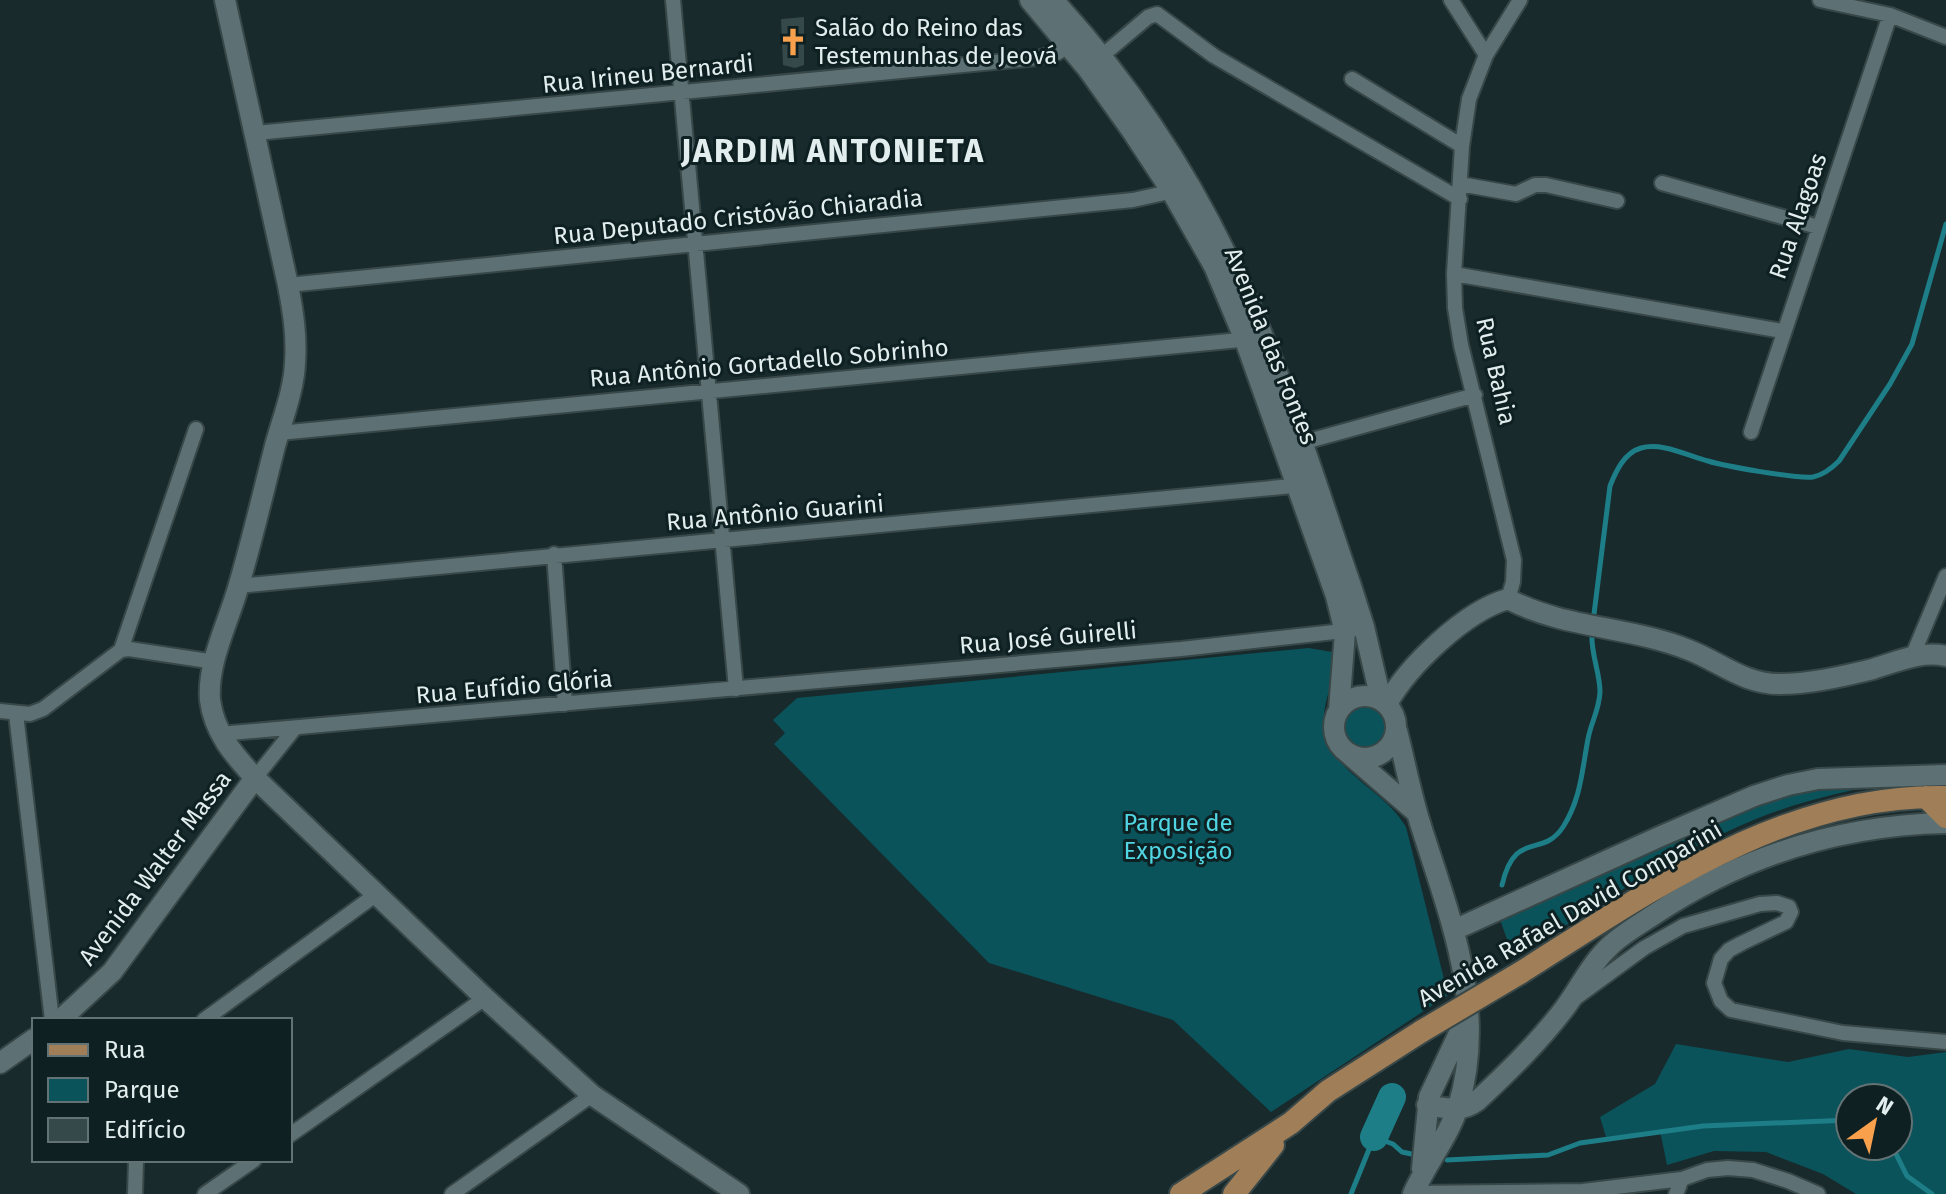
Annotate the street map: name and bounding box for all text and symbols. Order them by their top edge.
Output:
place label: Salão do Reino das Testemunhas de Jeová [815,14,1057,70]
church icon: Salão do Reino das Testemunhas de Jeová [778,27,808,57]
street label: Rua Irineu Bernardi [541,49,755,99]
district label: JARDIM ANTONIETA [680,132,985,170]
street label: Rua Alagoas [1763,149,1833,283]
street label: Rua Deputado Cristóvão Chiaradia [552,184,924,250]
street label: Avenida das Fontes [1219,244,1323,448]
street label: Rua Bahia [1470,315,1522,427]
street label: Rua Antônio Gortadello Sobrinho [588,333,950,393]
street label: Rua Antônio Guarini [665,490,885,536]
street label: Rua José Guirelli [958,616,1138,660]
street label: Rua Eufídio Glória [415,664,613,710]
street label: Avenida Walter Massa [73,765,237,971]
park label: Parque de Exposição [1123,809,1233,865]
street label: Avenida Rafael David Comparini [1413,815,1727,1013]
legend [32,1018,292,1162]
text: Rua [104,1036,146,1064]
text: Parque [104,1076,180,1104]
north arrow [1834,1082,1914,1162]
text: N [1871,1090,1898,1121]
text: Edifício [104,1116,186,1144]

